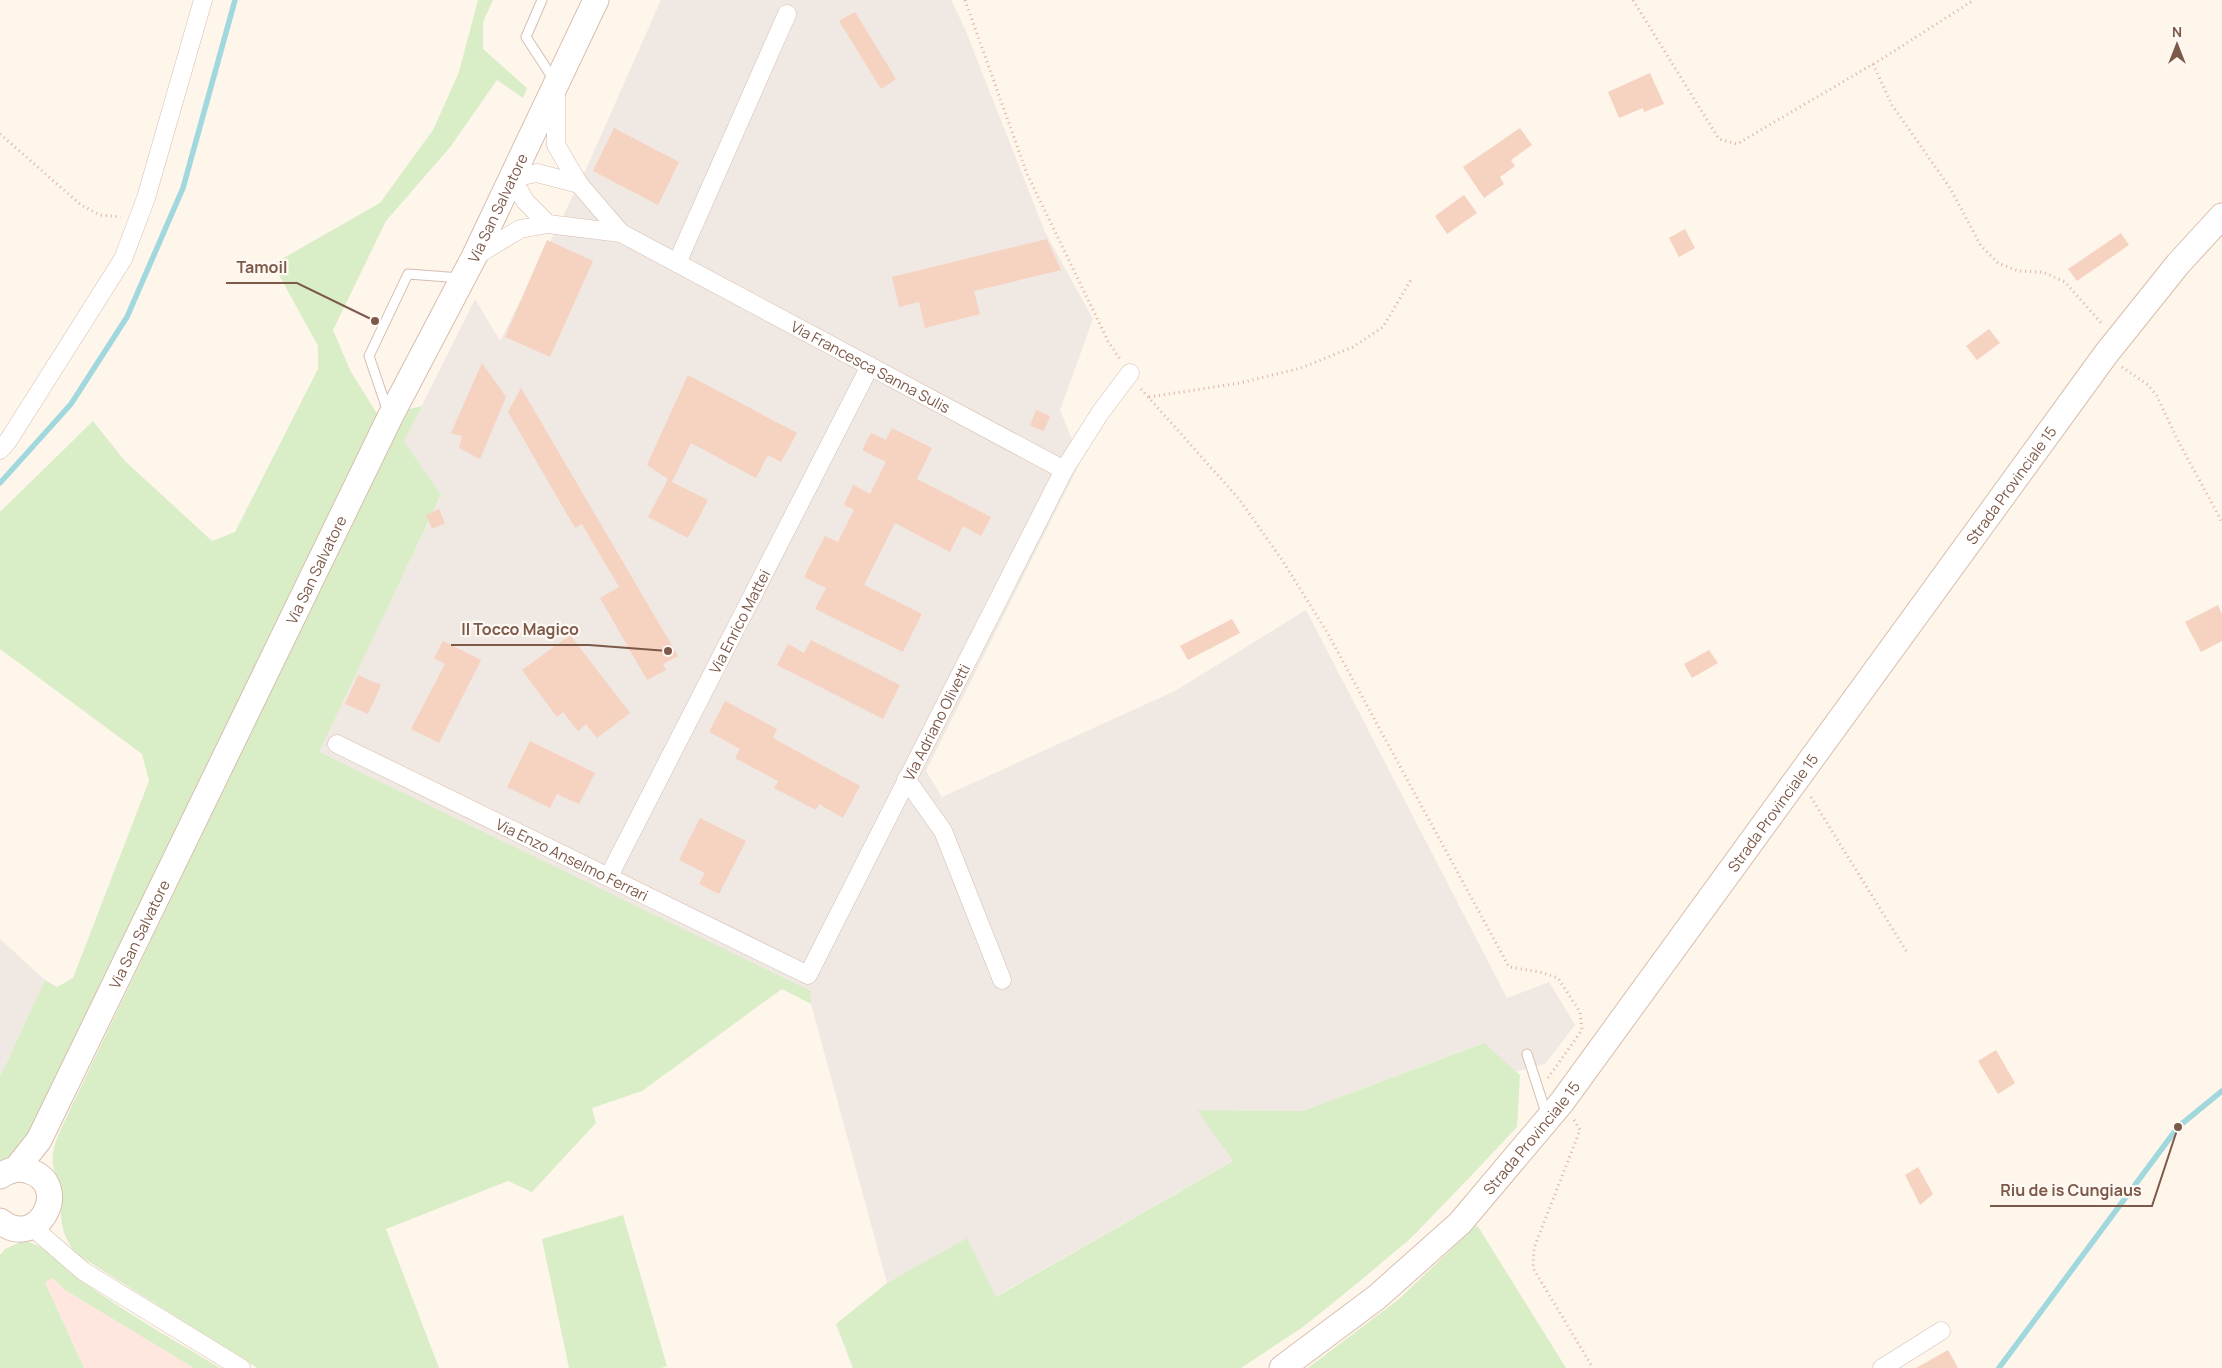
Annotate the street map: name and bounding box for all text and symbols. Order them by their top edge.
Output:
north arrow [2152,20,2202,70]
text: N [2172,22,2182,41]
street label: Via San Salvatore [463,150,532,266]
callout: Tamoil [226,252,297,283]
text: Tamoil [237,256,287,278]
street label: Via Francesca Sanna Sulis [787,315,954,418]
street label: Strada Provinciale 15 [1961,422,2061,548]
street label: Via San Salvatore [281,512,351,628]
street label: Via Enrico Mattei [704,566,775,677]
callout: Il Tocco Magico [451,614,589,645]
text: Il Tocco Magico [461,618,579,640]
street label: Via Adriano Olivetti [898,660,975,784]
street label: Strada Provinciale 15 [1722,749,1823,876]
street label: Via Enzo Anselmo Ferrari [492,813,652,906]
street label: Via San Salvatore [104,876,174,992]
street label: Strada Provinciale 15 [1478,1077,1584,1199]
callout: Riu de is Cungiaus [1990,1175,2152,1206]
text: Riu de is Cungiaus [2000,1179,2142,1201]

